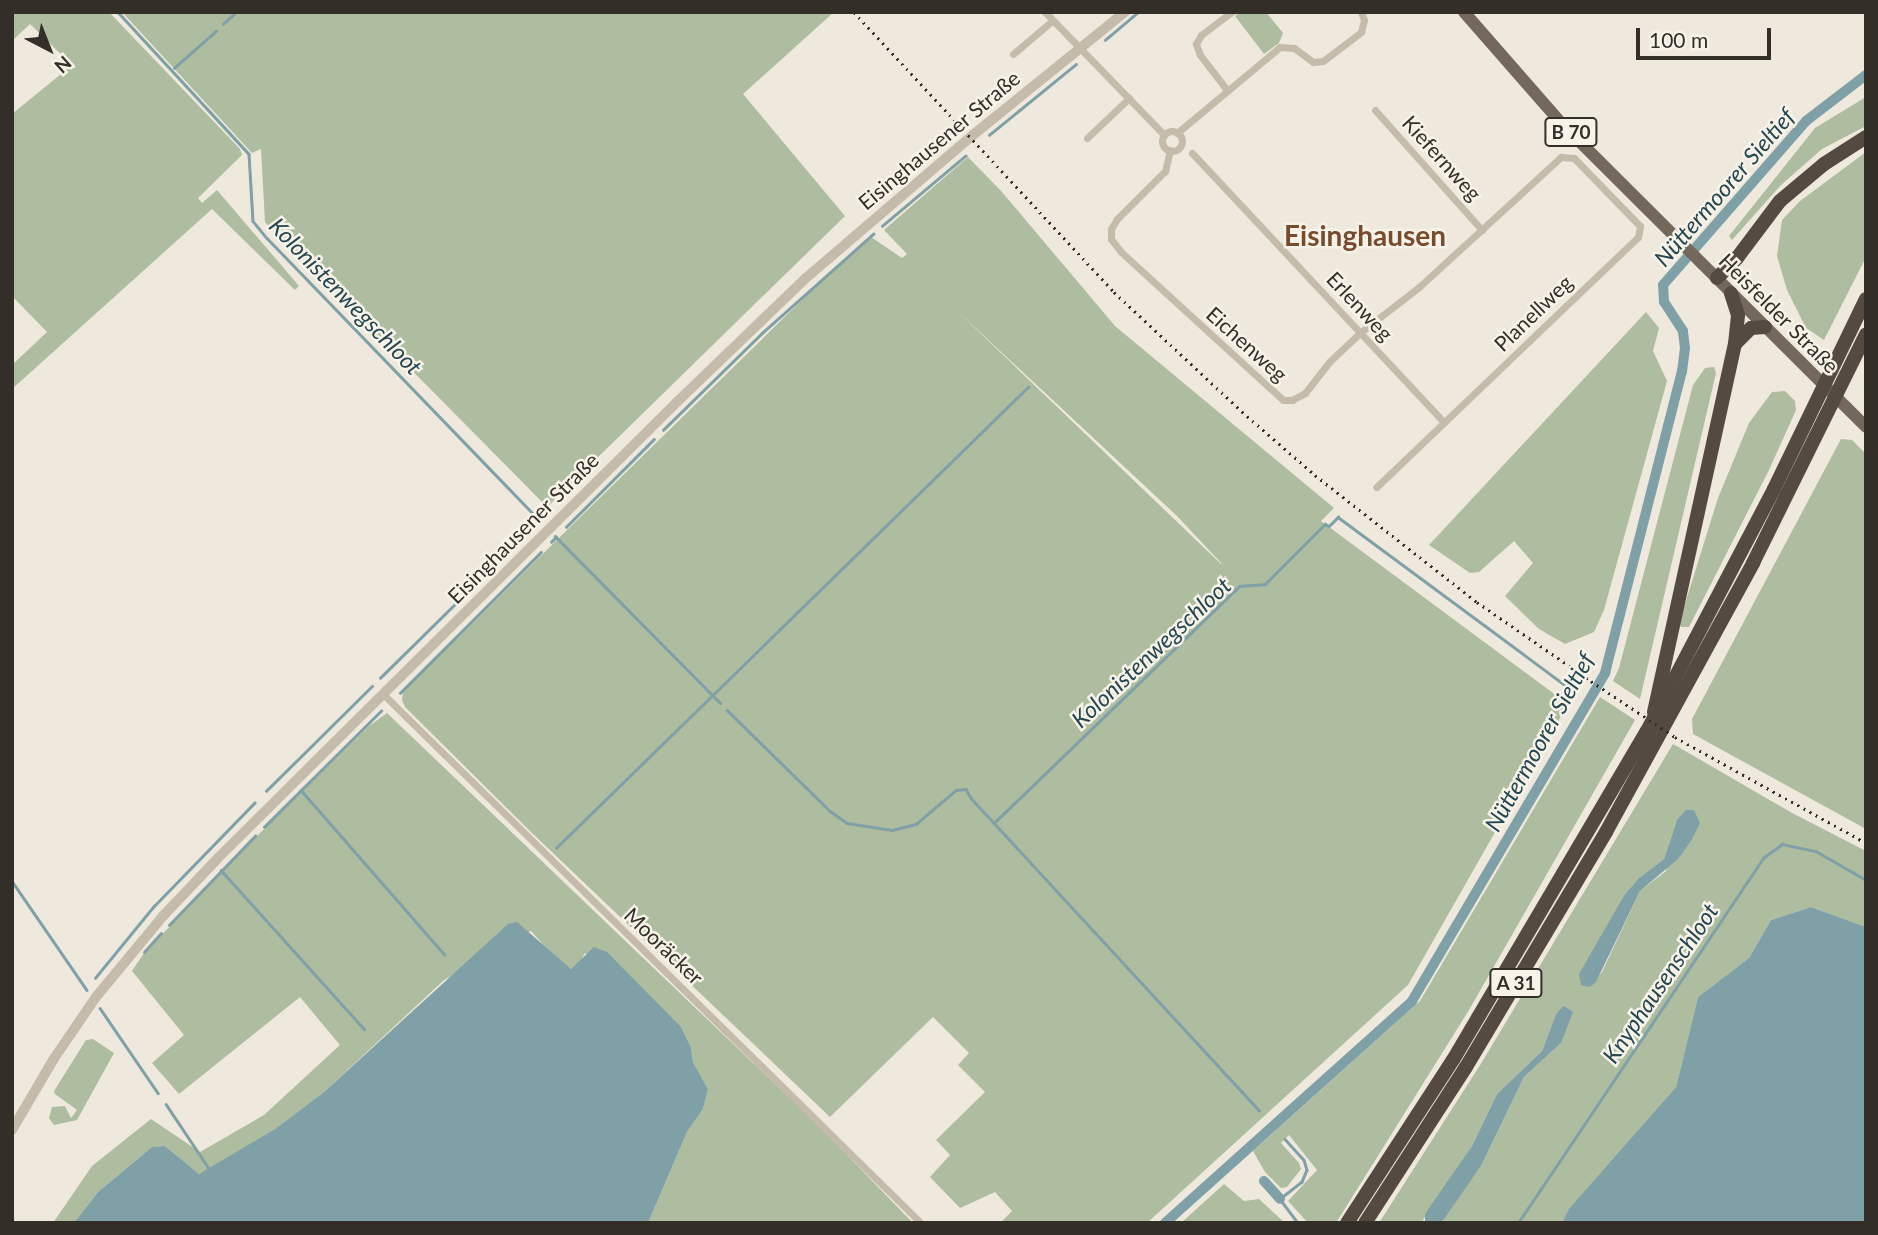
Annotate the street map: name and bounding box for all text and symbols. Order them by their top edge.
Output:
north arrow [14,14,84,84]
scale bar [1640,14,1775,58]
text: 100 m [1649,27,1708,52]
text: N [50,52,77,78]
street label: Eisinghausener Straße [853,65,1025,215]
water label: Nüttermoorer Sieltief [1648,102,1800,272]
street label: Kiefernweg [1397,110,1487,206]
road number: B 70 [1543,116,1599,148]
water label: Kolonistenwegschloot [264,212,428,380]
district label: Eisinghausen [1284,218,1446,252]
street label: Heisfelder Straße [1714,248,1844,378]
street label: Erlenweg [1322,266,1398,346]
street label: Planellweg [1489,270,1577,356]
street label: Eichenweg [1201,301,1293,387]
street label: Eisinghausener Straße [442,447,604,609]
water label: Kolonistenwegschloot [1066,571,1236,733]
water label: Nüttermoorer Sieltief [1478,648,1600,836]
water label: Knyphausenschloot [1596,898,1724,1068]
street label: Mooräcker [619,902,709,990]
road number: A 31 [1488,967,1544,998]

